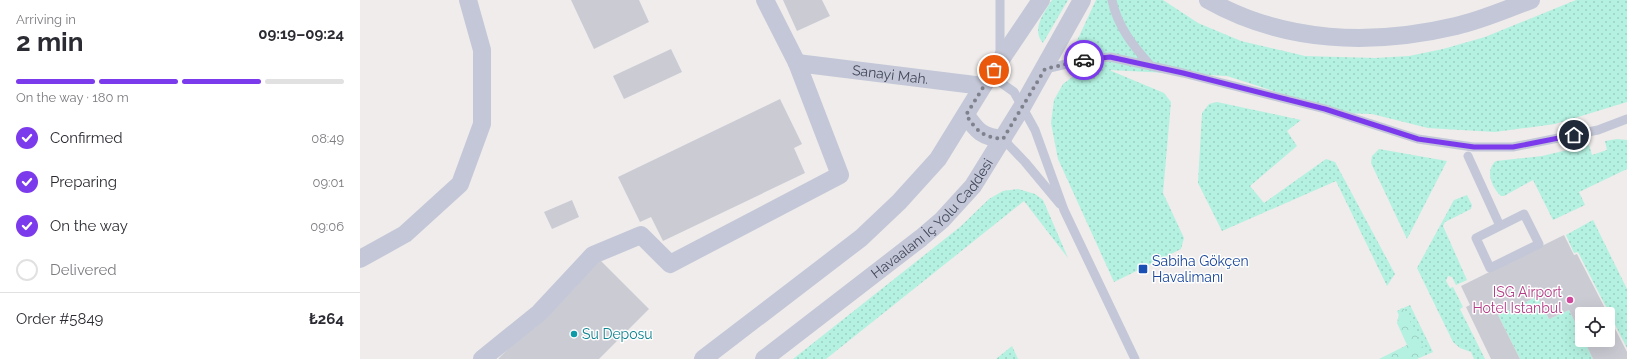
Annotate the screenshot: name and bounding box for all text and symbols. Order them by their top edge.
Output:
text: Arriving in [16,12,76,27]
text: 09:19–09:24 [258,25,344,43]
text: 2 min [16,27,83,57]
courier [1064,40,1104,80]
icon: car [1073,49,1095,71]
pin [977,53,1011,87]
icon: bag [983,59,1005,81]
street label: Sanayi Mah. [851,62,929,87]
text: On the way · 180 m [16,90,129,105]
pin [1557,118,1591,152]
icon: home [1563,124,1585,146]
icon: check [16,127,38,149]
text: Confirmed [50,129,123,147]
text: 08:49 [311,131,344,146]
street label: Havaalanı İç Yolu Caddesi [868,156,996,281]
icon: check [16,171,38,193]
text: Preparing [50,173,117,191]
text: 09:01 [312,175,344,190]
icon: check [16,215,38,237]
text: On the way [50,217,128,235]
text: 09:06 [310,219,344,234]
place label: Sabiha Gökçen Havalimanı [1152,253,1249,285]
text: Delivered [50,261,117,279]
marker: Sabiha Gökçen Havalimanı [1137,263,1149,275]
place label: ISG Airport Hotel Istanbul [1472,284,1562,316]
marker: ISG Airport Hotel Istanbul [1565,295,1575,305]
map controls [1575,307,1615,347]
button: locate [1575,307,1615,347]
text: Order #5849 [16,310,103,328]
text: ₺264 [309,310,344,328]
place label: Su Deposu [582,326,653,342]
marker: Su Deposu [569,329,579,339]

